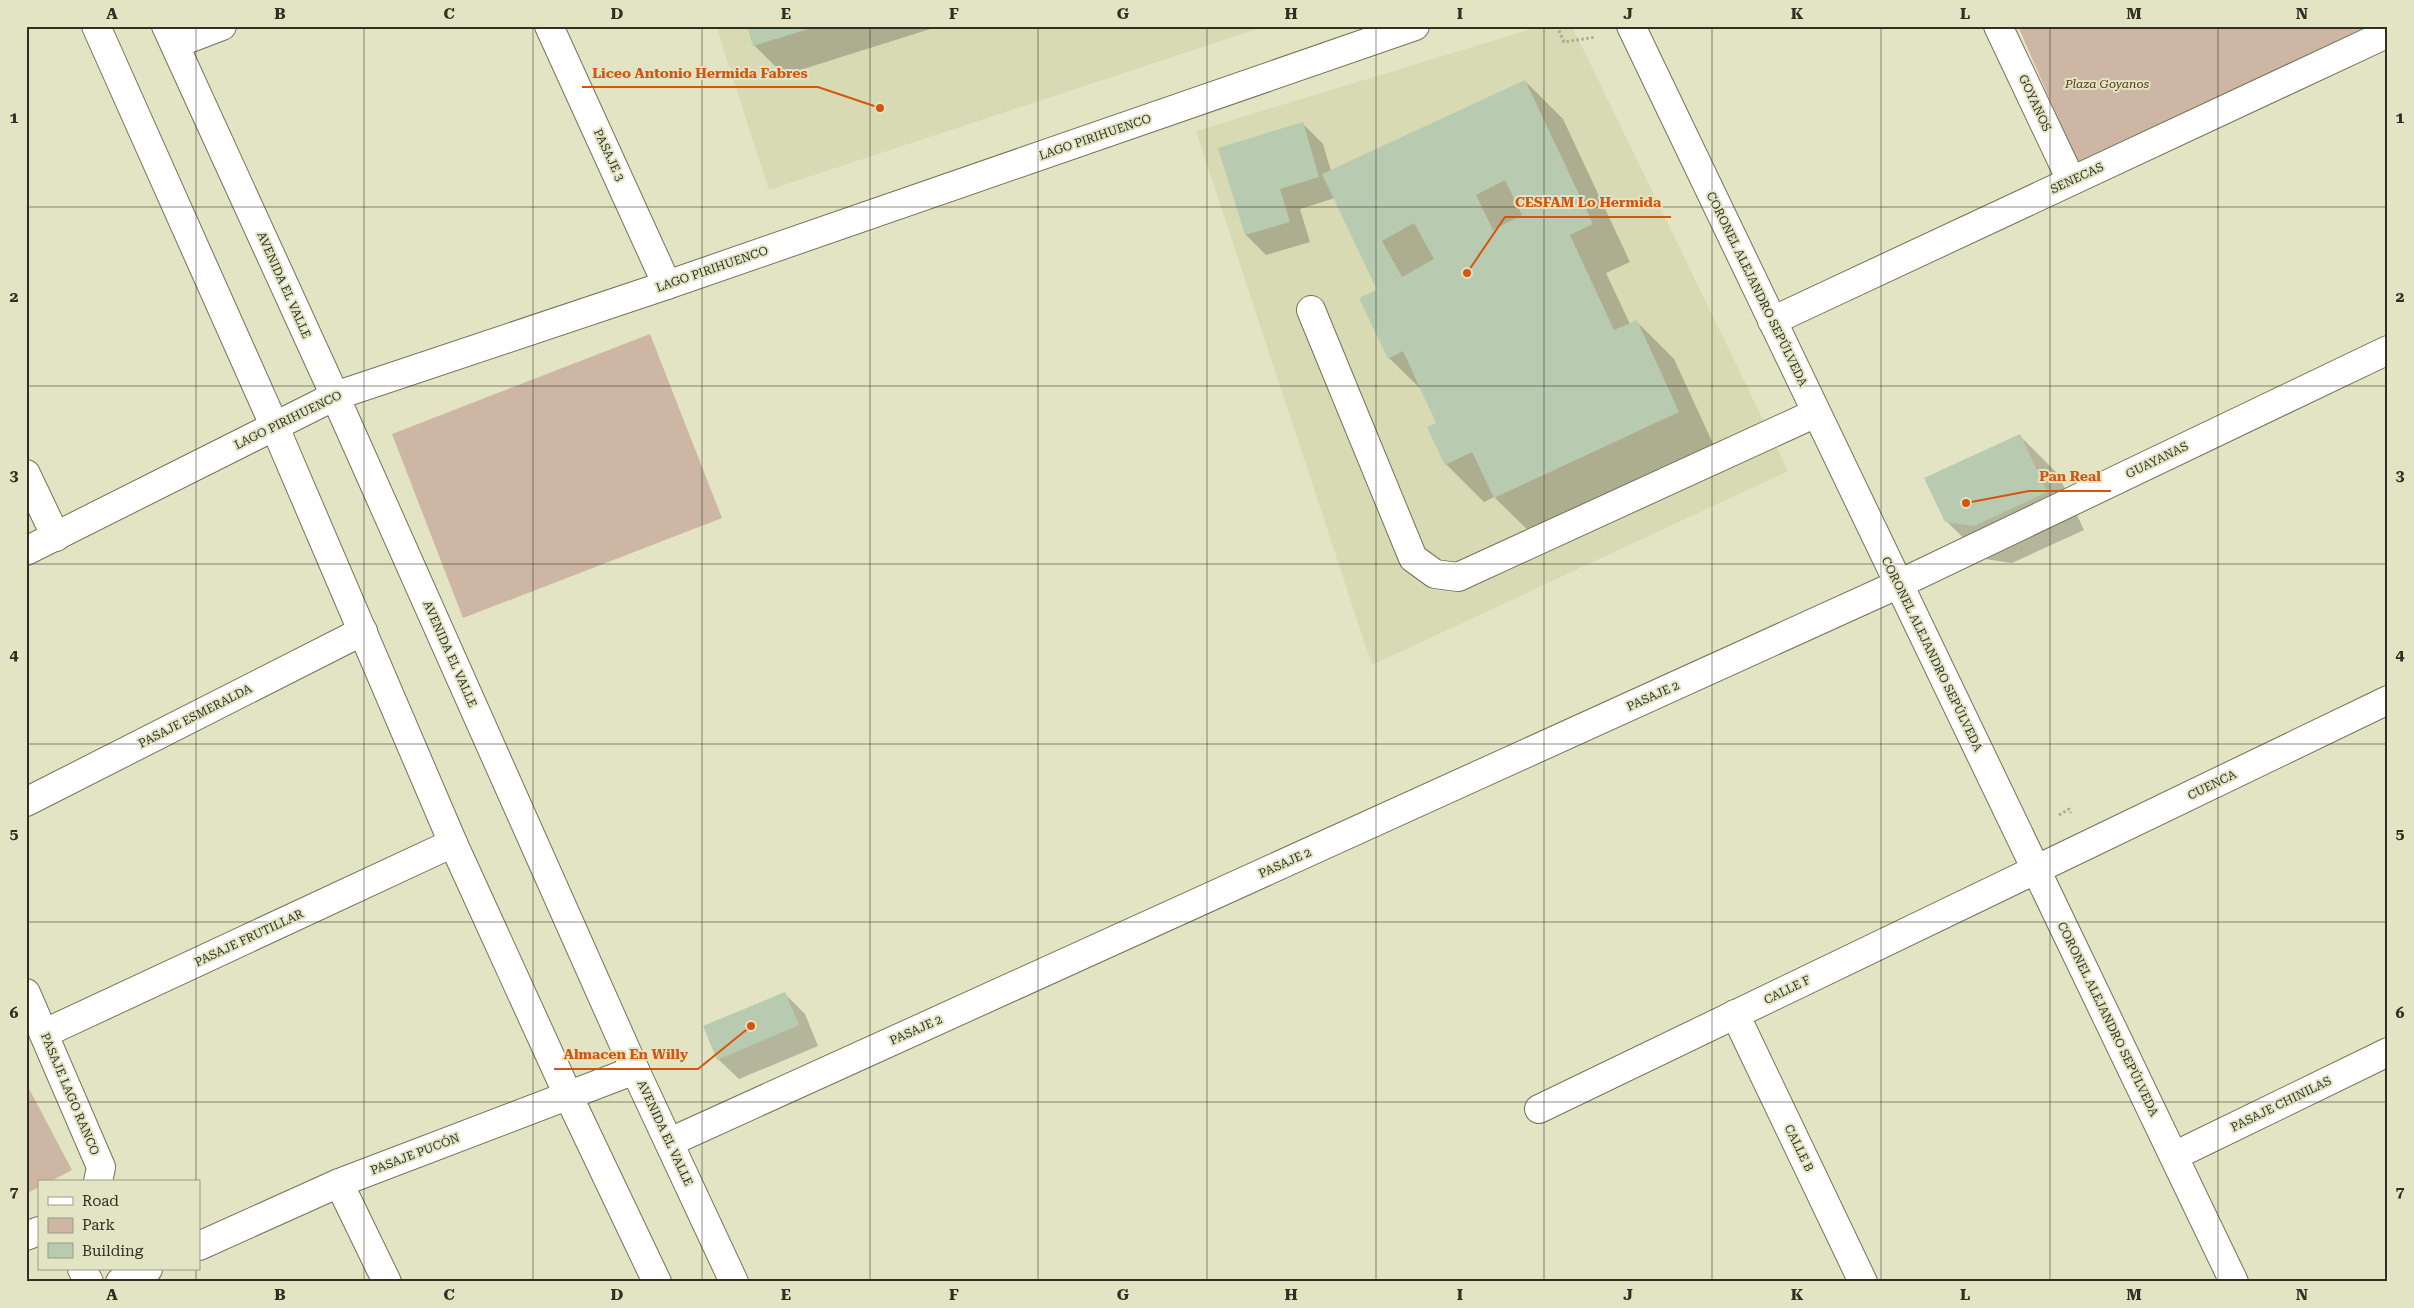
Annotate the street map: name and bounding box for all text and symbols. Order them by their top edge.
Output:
text: A [106,4,118,23]
text: B [274,4,286,23]
text: C [443,4,455,23]
text: D [611,4,624,23]
text: E [781,4,791,23]
text: F [949,4,959,23]
text: G [1117,4,1130,23]
text: H [1284,4,1298,23]
text: I [1457,4,1463,23]
text: J [1623,4,1633,23]
text: K [1791,4,1804,23]
text: L [1960,4,1970,23]
text: M [2126,4,2142,23]
text: N [2296,4,2308,23]
callout: Liceo Antonio Hermida Fabres [582,58,818,87]
text: Liceo Antonio Hermida Fabres [592,65,808,81]
street label: GOYANOS [2016,72,2054,134]
park label: Plaza Goyanos [2064,77,2149,91]
text: 1 [10,108,19,127]
text: 1 [2396,108,2405,127]
street label: LAGO PIRIHUENCO [1037,111,1153,163]
street label: PASAJE 3 [591,127,627,184]
street label: SENECAS [2048,160,2106,196]
callout: CESFAM Lo Hermida [1505,188,1671,217]
street label: CORONEL ALEJANDRO SEPÚLVEDA [1704,189,1811,389]
text: CESFAM Lo Hermida [1515,194,1662,210]
street label: AVENIDA EL VALLE [254,230,314,340]
street label: LAGO PIRIHUENCO [654,243,770,295]
text: 2 [10,287,19,306]
text: 2 [2396,287,2405,306]
street label: LAGO PIRIHUENCO [232,388,344,452]
street label: GUAYANAS [2123,439,2191,481]
callout: Pan Real [2029,462,2111,491]
text: 3 [10,466,19,485]
text: 3 [2396,466,2405,485]
text: Pan Real [2039,468,2101,484]
street label: CORONEL ALEJANDRO SEPÚLVEDA [1879,554,1986,754]
street label: AVENIDA EL VALLE [420,599,480,709]
text: 4 [10,645,19,664]
text: 4 [2396,645,2405,664]
street label: PASAJE 2 [1625,678,1682,714]
street label: PASAJE ESMERALDA [136,681,255,751]
street label: CUENCA [2185,767,2239,803]
text: 5 [10,824,19,843]
text: 5 [2396,824,2405,843]
street label: PASAJE 2 [1257,845,1314,881]
street label: PASAJE FRUTILLAR [192,906,306,969]
street label: CORONEL ALEJANDRO SEPÚLVEDA [2055,919,2162,1119]
street label: CALLE F [1762,973,1812,1007]
text: 6 [10,1003,19,1022]
text: 6 [2396,1003,2405,1022]
street label: PASAJE 2 [888,1012,945,1048]
street label: PASAJE LAGO RANCO [38,1031,102,1157]
callout: Almacen En Willy [554,1040,698,1069]
text: Almacen En Willy [564,1046,689,1062]
street label: PASAJE CHINILAS [2228,1074,2334,1134]
street label: AVENIDA EL VALLE [634,1078,696,1188]
street label: CALLE B [1782,1122,1816,1174]
street label: PASAJE PUCÓN [368,1130,462,1177]
legend [38,1180,200,1270]
text: 7 [10,1182,19,1201]
text: 7 [2396,1182,2405,1201]
text: Road [82,1192,119,1210]
text: Park [82,1216,116,1234]
text: Building [82,1242,144,1260]
text: A [106,1285,118,1304]
text: B [274,1285,286,1304]
text: C [443,1285,455,1304]
text: D [611,1285,624,1304]
text: E [781,1285,791,1304]
text: F [949,1285,959,1304]
text: G [1117,1285,1130,1304]
text: H [1284,1285,1298,1304]
text: I [1457,1285,1463,1304]
text: J [1623,1285,1633,1304]
text: K [1791,1285,1804,1304]
text: L [1960,1285,1970,1304]
text: M [2126,1285,2142,1304]
text: N [2296,1285,2308,1304]

